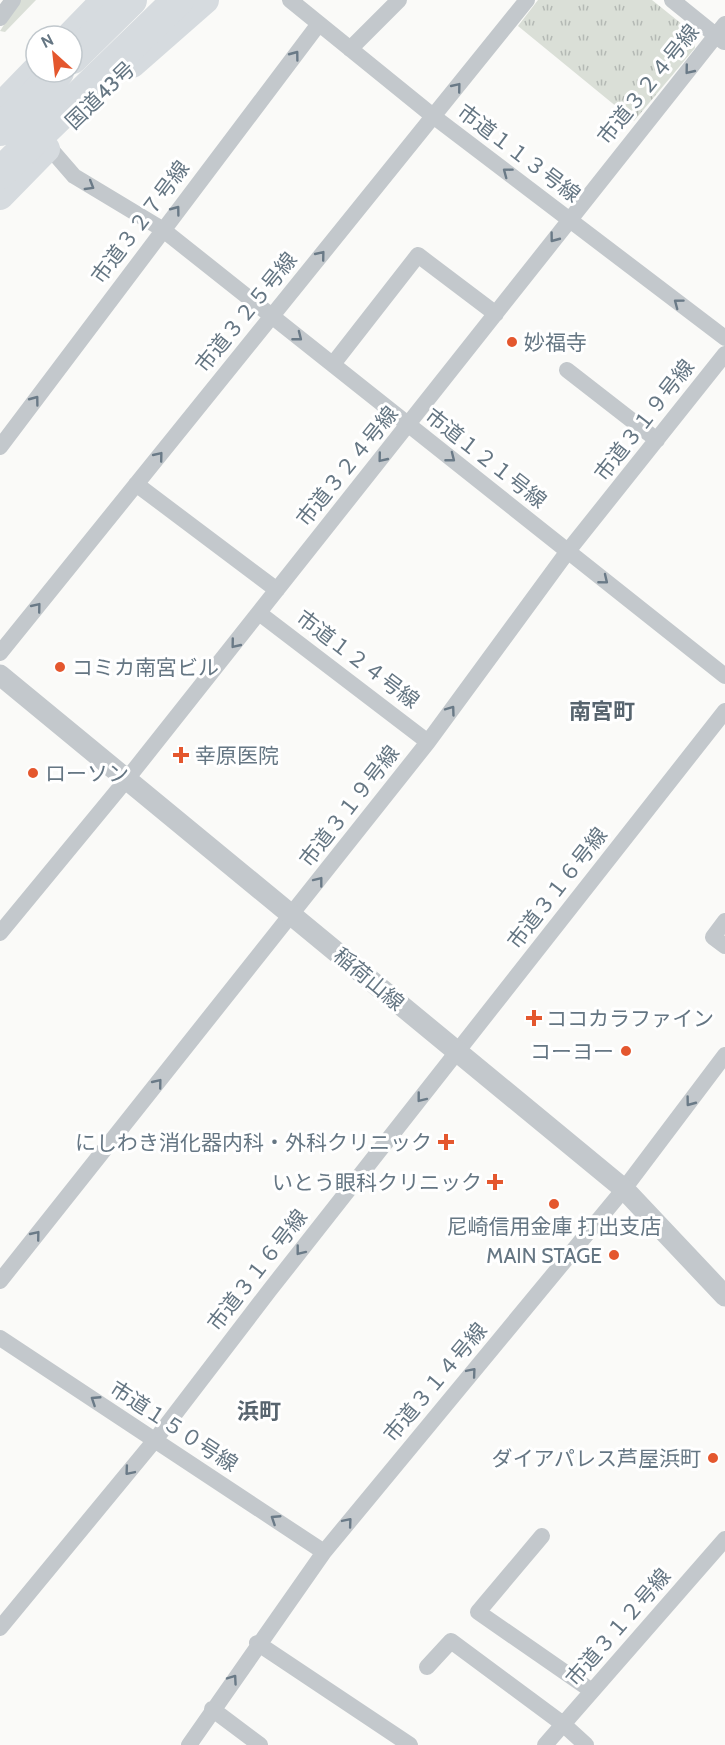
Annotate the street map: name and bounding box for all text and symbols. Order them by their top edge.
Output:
street label: 市道３２４号線 [592,19,704,149]
north arrow [24,24,84,84]
text: N [38,30,57,52]
one-way arrow [287,51,298,62]
street label: 国道43号 [60,56,140,134]
one-way arrow [685,63,696,74]
one-way arrow [449,83,460,94]
street label: 市道１１３号線 [453,99,585,207]
street label: 市道３２７号線 [86,156,194,288]
one-way arrow [502,168,513,179]
one-way arrow [84,178,94,190]
one-way arrow [169,206,180,217]
one-way arrow [550,232,561,243]
street label: 市道３２５号線 [190,247,302,377]
one-way arrow [314,251,325,262]
one-way arrow [674,299,685,310]
one-way arrow [292,330,303,341]
place label: 妙福寺 [524,330,587,355]
marker: 妙福寺 [505,335,519,349]
street label: 市道３１９号線 [589,354,699,486]
one-way arrow [28,396,39,407]
street label: 市道３２４号線 [291,401,403,531]
street label: 市道１２１号線 [420,403,552,513]
one-way arrow [445,451,456,462]
one-way arrow [152,452,163,463]
one-way arrow [379,452,390,463]
one-way arrow [597,572,608,583]
one-way arrow [29,603,40,614]
street label: 市道１２４号線 [292,605,424,713]
one-way arrow [231,637,242,648]
place label: コミカ南宮ビル [72,655,219,680]
marker: コミカ南宮ビル [53,660,67,674]
district label: 南宮町 [569,698,635,725]
one-way arrow [444,706,455,717]
street label: 市道３１９号線 [294,740,404,872]
place label: 幸原医院 [195,743,279,768]
marker: 幸原医院 [172,746,190,764]
place label: ローソン [45,761,129,786]
marker: ローソン [26,766,40,780]
street label: 市道３１６号線 [502,822,612,954]
one-way arrow [311,877,322,888]
street label: 稲荷山線 [329,942,409,1016]
place label: ココカラファイン [546,1006,714,1031]
marker: ココカラファイン [527,1011,541,1025]
place label: コーヨー [530,1039,614,1064]
marker: コーヨー [619,1044,633,1058]
one-way arrow [151,1079,162,1090]
one-way arrow [417,1091,428,1102]
one-way arrow [686,1095,697,1106]
place label: にしわき消化器内科・外科クリニック [75,1130,432,1155]
marker: にしわき消化器内科・外科クリニック [437,1133,455,1151]
place label: いとう眼科クリニック [272,1170,482,1195]
marker: いとう眼科クリニック [486,1173,504,1191]
marker: 尼崎信用金庫 打出支店 [547,1197,561,1211]
street label: 市道３１６号線 [202,1204,312,1336]
place label: 尼崎信用金庫 打出支店 [447,1214,661,1239]
one-way arrow [29,1231,40,1242]
place label: MAIN STAGE [486,1243,602,1268]
one-way arrow [297,1244,308,1255]
marker: MAIN STAGE [607,1248,621,1262]
street label: 市道３１４号線 [378,1318,492,1446]
one-way arrow [465,1367,476,1378]
street label: 市道１５０号線 [106,1375,242,1477]
one-way arrow [91,1396,101,1408]
district label: 浜町 [237,1398,281,1425]
place label: ダイアパレス芦屋浜町 [491,1446,701,1471]
marker: ダイアパレス芦屋浜町 [706,1451,720,1465]
one-way arrow [125,1464,136,1475]
one-way arrow [271,1515,281,1527]
one-way arrow [341,1518,352,1529]
street label: 市道３１２号線 [560,1563,676,1691]
one-way arrow [226,1675,237,1686]

